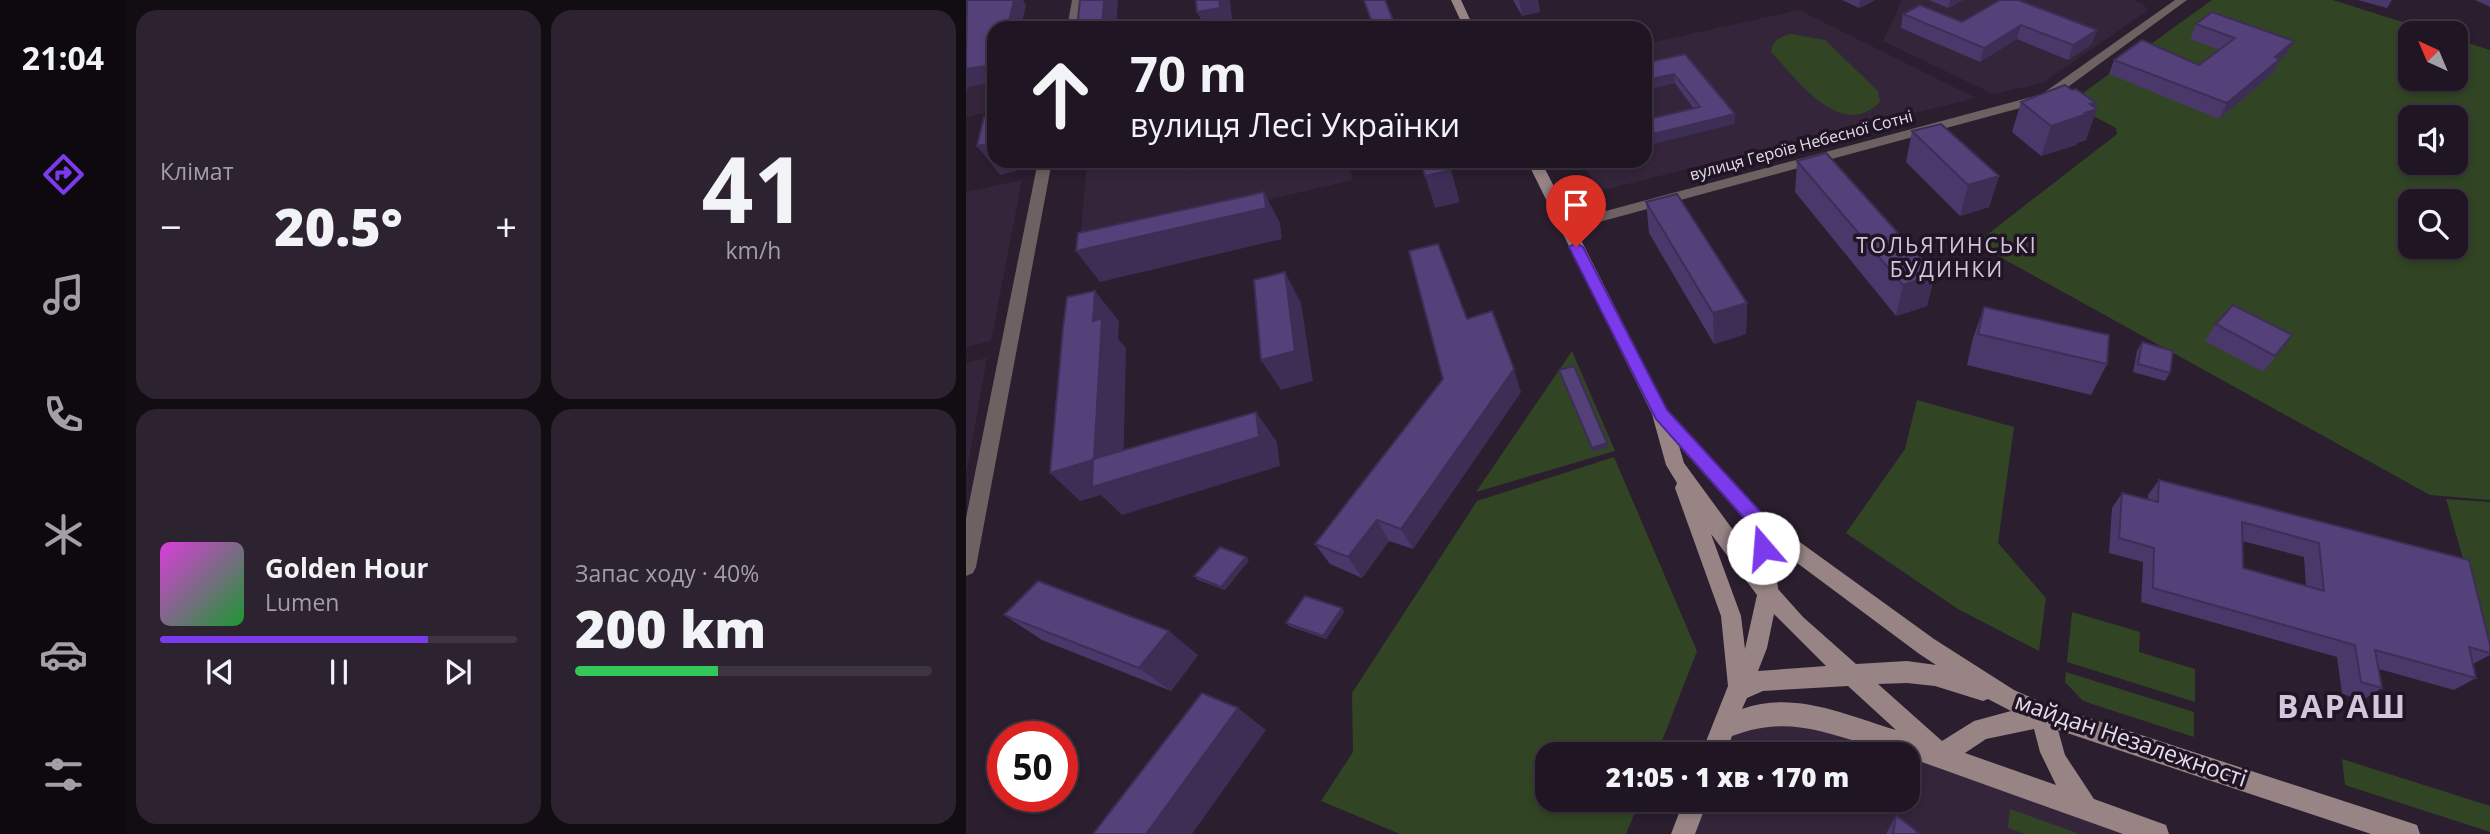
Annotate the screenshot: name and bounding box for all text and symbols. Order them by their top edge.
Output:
north arrow [2398,21,2468,91]
map controls [2398,21,2468,259]
text: 21:04 [22,36,104,79]
text: 70 m [1130,40,1247,106]
icon: ahead [1015,49,1106,140]
text: вулиця Лесі Українки [1130,103,1460,146]
street label: вулиця Героїв Небесної Сотні [1687,105,1915,185]
button: sound [2398,105,2468,175]
text: 41 [701,126,806,250]
icon: directions [39,150,88,199]
text: Клімат [160,155,233,187]
pin [1546,175,1606,247]
icon: arrive [1557,186,1595,224]
button: search [2398,189,2468,259]
text: 20.5° [274,190,403,261]
text: − [160,200,182,252]
text: + [495,200,517,252]
district label: ТОЛЬЯТИНСЬКІ БУДИНКИ [1856,231,2038,283]
text: km/h [726,234,781,266]
icon: music [39,270,88,319]
icon: phone [39,390,88,439]
icon: climate [39,510,88,559]
position arrow [1726,511,1800,585]
text: Golden Hour [265,550,428,586]
text: Запас ходу · 40% [575,557,759,589]
text: Lumen [265,586,339,618]
text: 200 km [575,592,766,663]
icon: car [39,630,88,679]
icon: previous [201,653,239,691]
icon: pause [320,653,358,691]
icon: next [439,653,477,691]
street label: майдан Незалежності [2011,684,2252,794]
district label: ВАРАШ [2277,684,2407,727]
speed limit sign: 50 [987,721,1078,812]
icon: filters [39,750,88,799]
text: 21:05 · 1 хв · 170 m [1606,759,1849,795]

